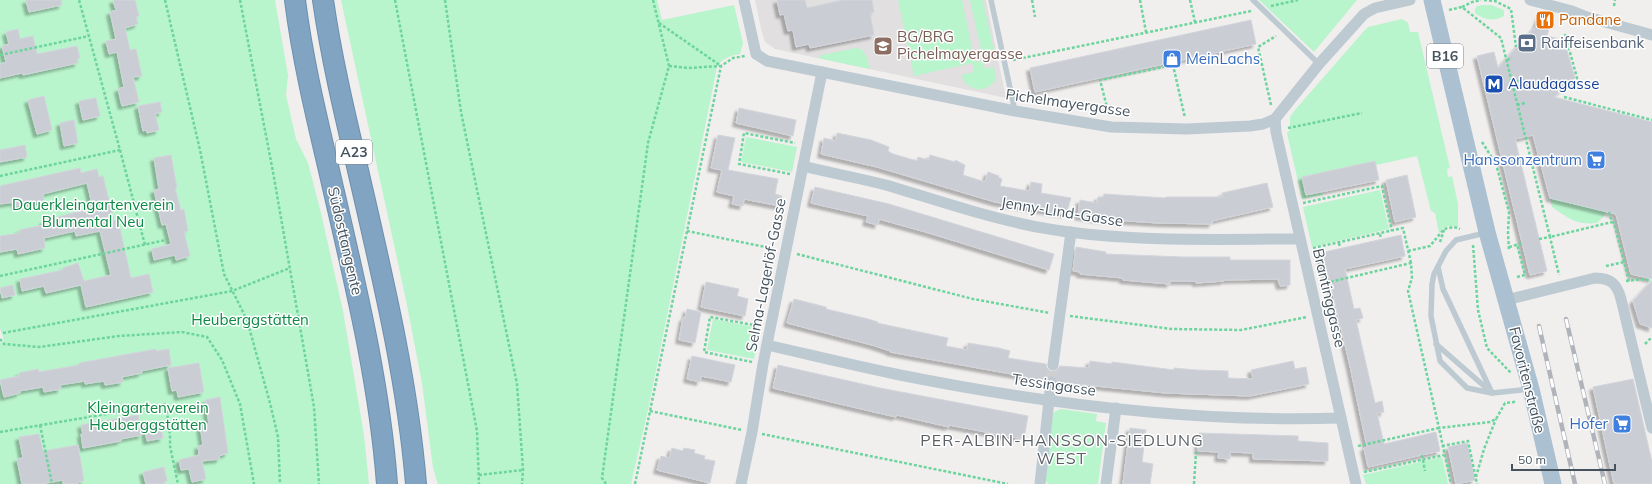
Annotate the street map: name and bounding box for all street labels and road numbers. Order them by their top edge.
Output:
road number: B16 [1427,44,1463,68]
street label: Pichelmayergasse [1004,84,1132,121]
road number: A23 [336,140,372,164]
street label: Südosttangente [324,185,367,297]
street label: Jenny-Lind-Gasse [1000,192,1125,231]
street label: Selma-Lagerlöf-Gasse [741,197,790,353]
street label: Brantinggasse [1309,246,1350,349]
street label: Favoritenstraße [1505,325,1550,435]
street label: Tessingasse [1011,369,1097,400]

